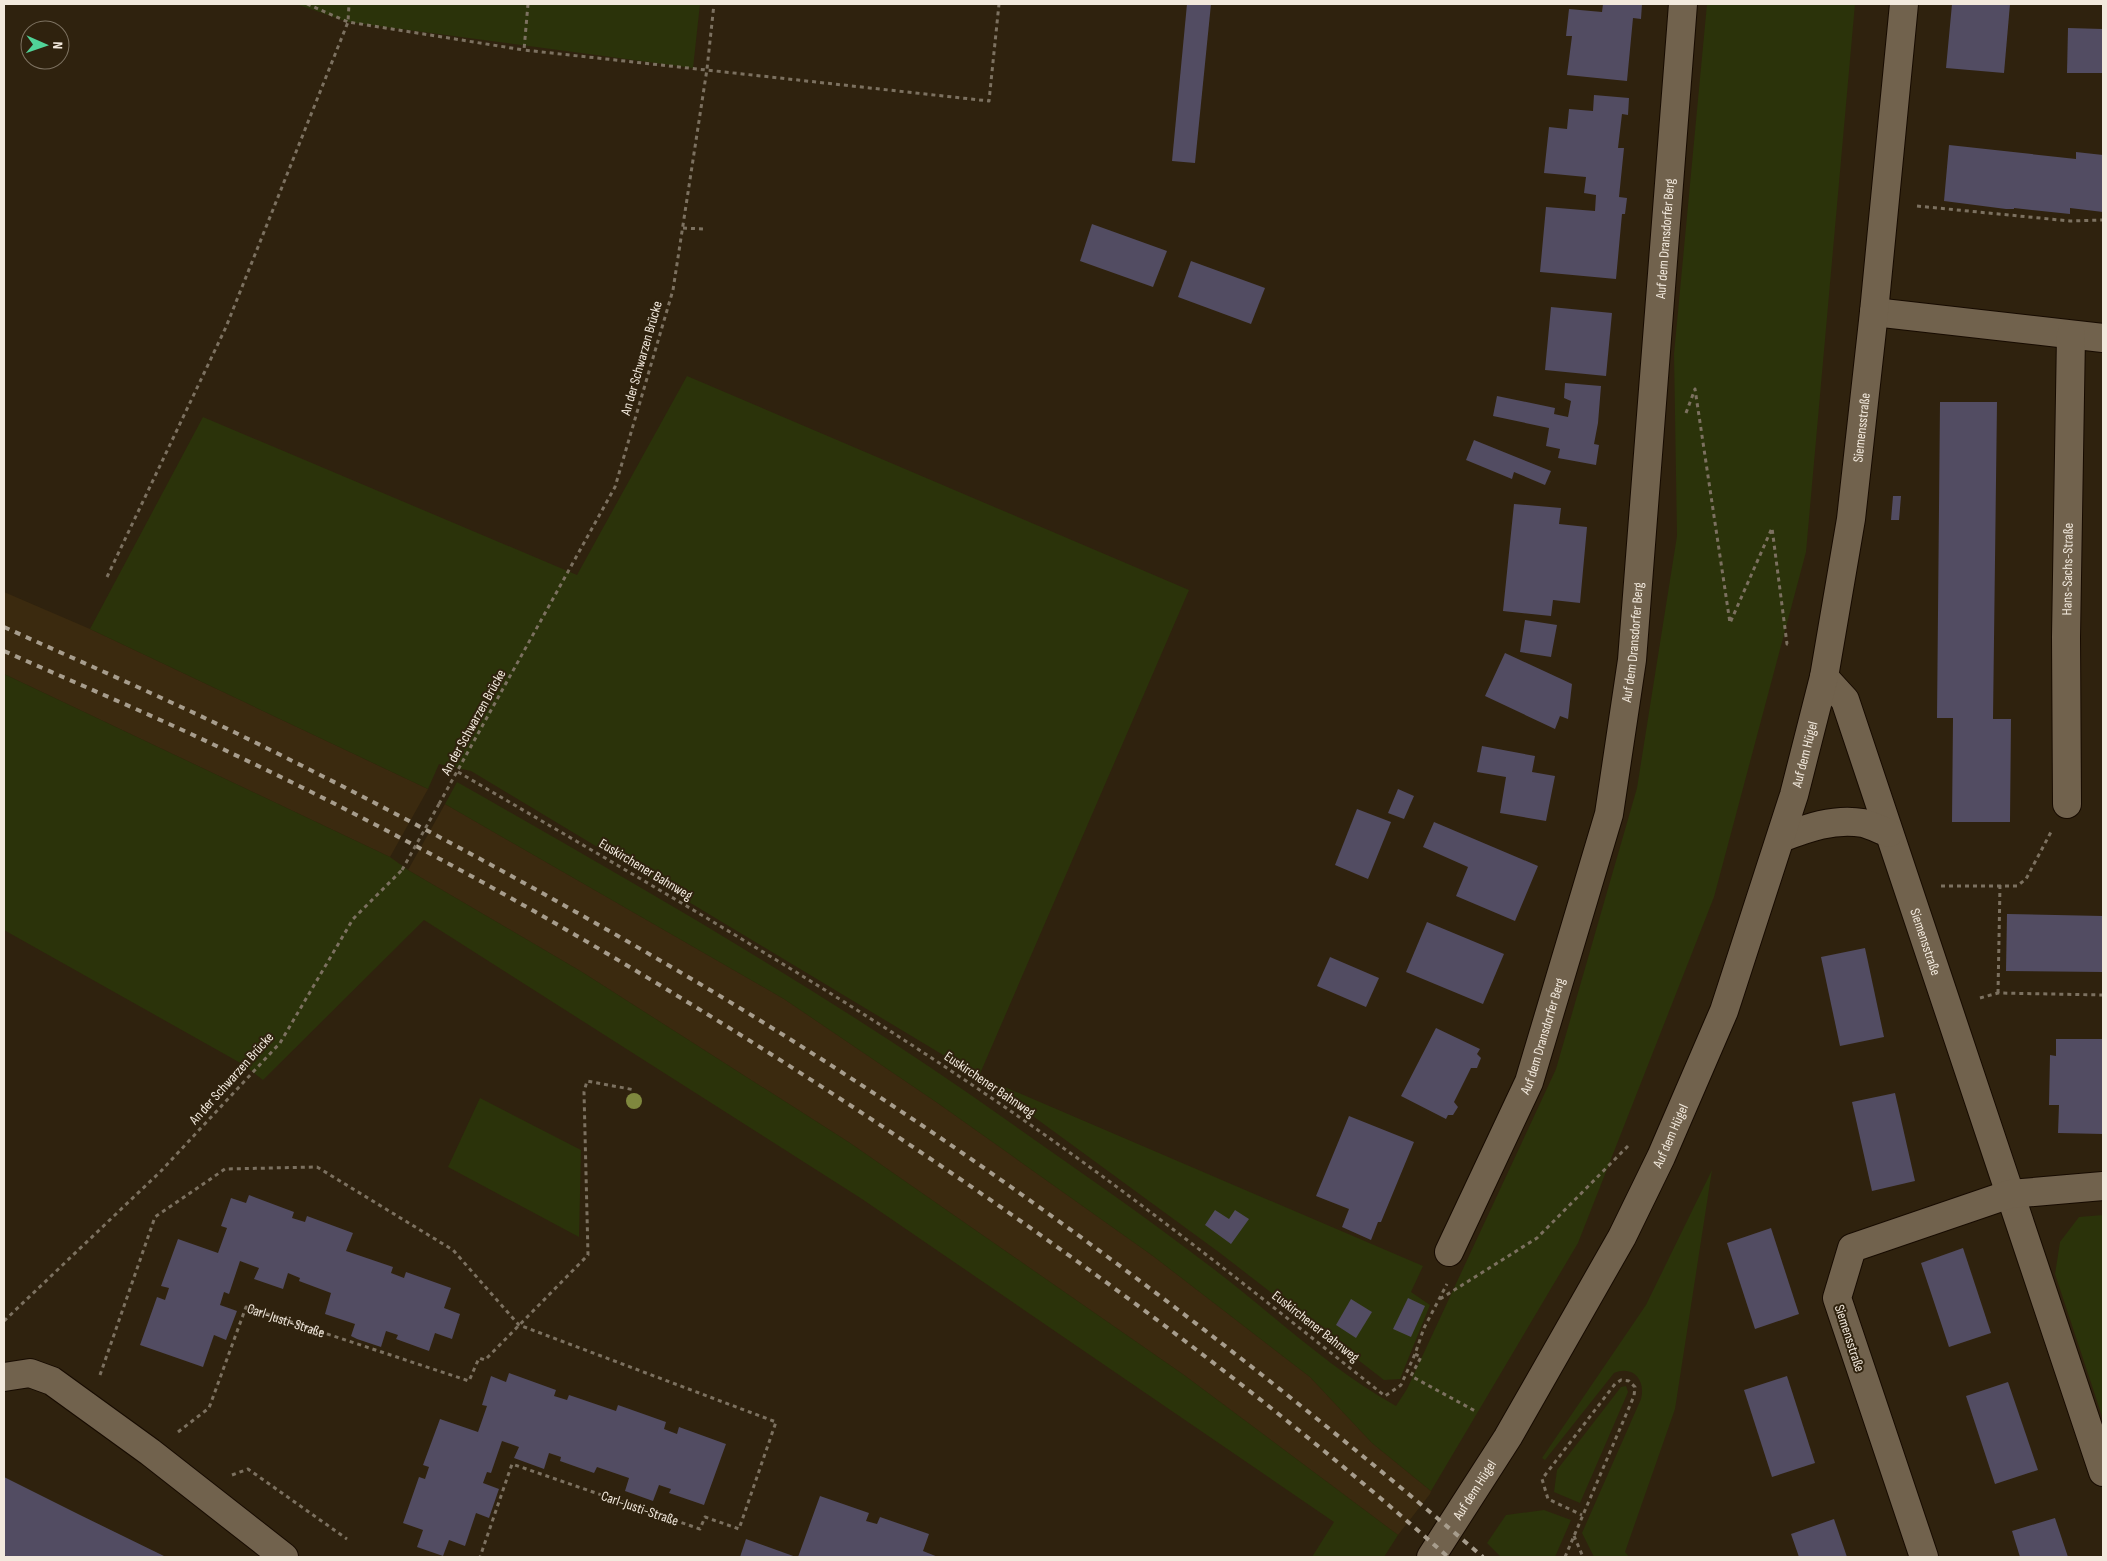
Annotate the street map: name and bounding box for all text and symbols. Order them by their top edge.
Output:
north arrow [20,20,70,70]
text: N [49,41,66,49]
street label: Auf dem Dransdorfer Berg [1652,177,1678,300]
street label: An der Schwarzen Brücke [617,299,666,418]
street label: Siemensstraße [1849,392,1874,463]
street label: Hans-Sachs-Straße [2058,523,2077,615]
street label: Auf dem Dransdorfer Berg [1618,581,1647,704]
street label: An der Schwarzen Brücke [437,667,509,779]
street label: Auf dem Hügel [1788,719,1821,790]
street label: Euskirchener Bahnweg [596,835,696,904]
street label: Siemensstraße [1906,906,1944,978]
street label: Auf dem Dransdorfer Berg [1516,975,1569,1098]
street label: An der Schwarzen Brücke [185,1029,277,1129]
street label: Euskirchener Bahnweg [941,1048,1039,1121]
street label: Auf dem Hügel [1649,1101,1692,1171]
street label: Euskirchener Bahnweg [1269,1287,1363,1366]
street label: Carl-Justi-Straße [245,1300,327,1342]
street label: Siemensstraße [1831,1302,1868,1374]
street label: Auf dem Hügel [1449,1457,1500,1524]
street label: Carl-Justi-Straße [599,1487,681,1530]

